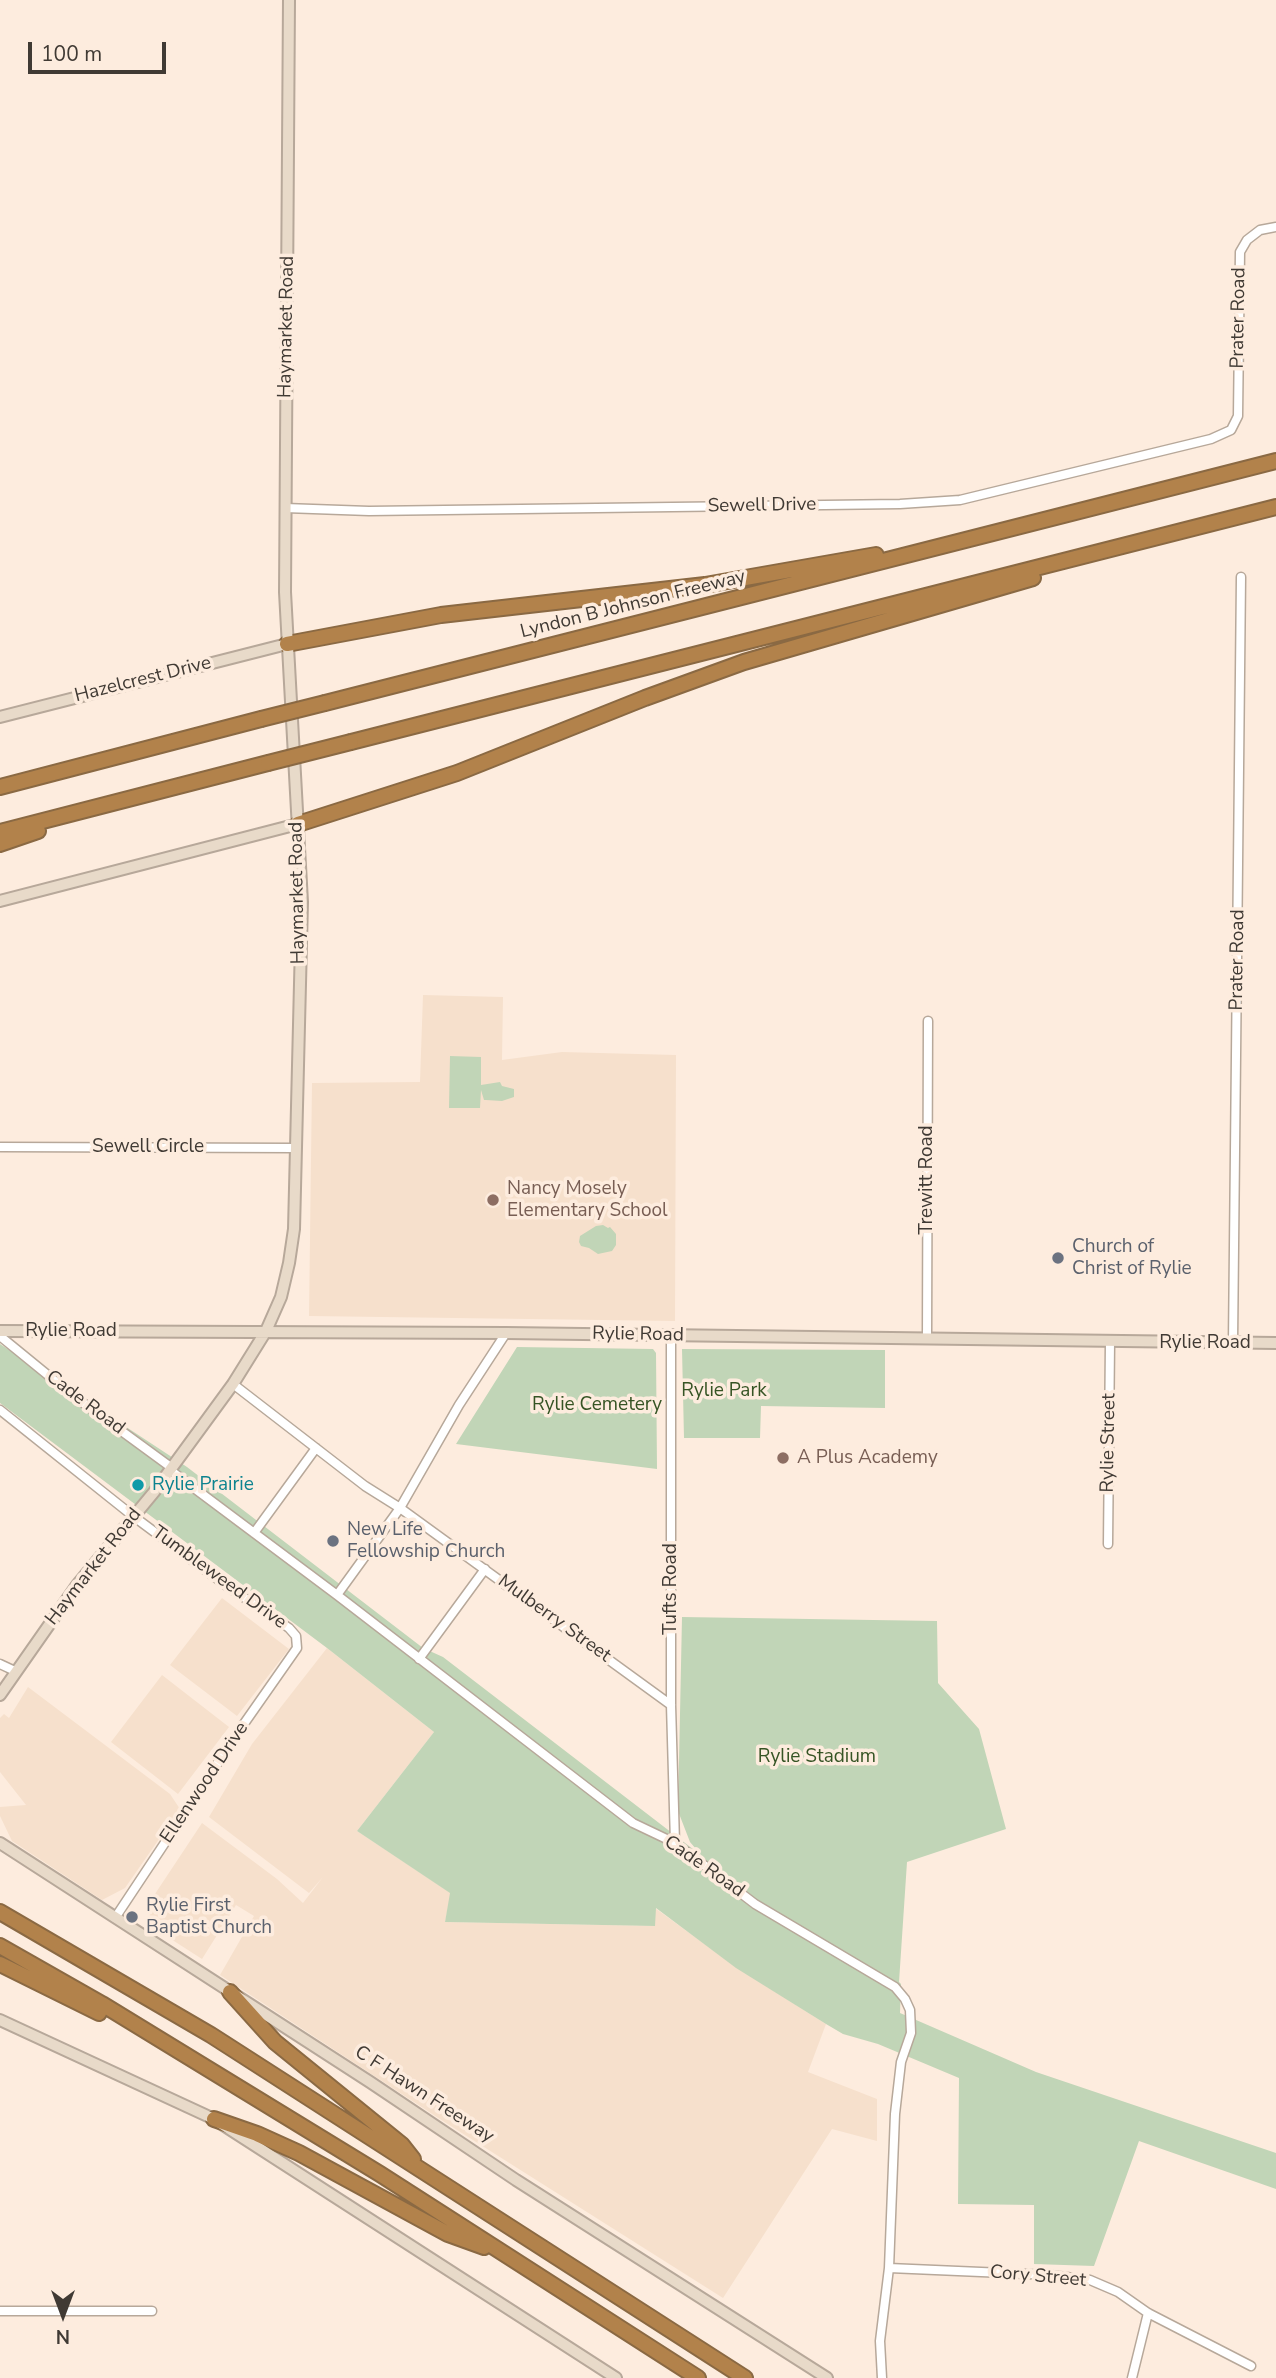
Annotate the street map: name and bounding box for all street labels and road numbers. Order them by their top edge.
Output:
street label: Haymarket Road [274,256,300,398]
street label: Prater Road [1227,267,1251,369]
street label: Sewell Drive [707,494,817,518]
street label: Lyndon B Johnson Freeway [518,566,748,644]
street label: Hazelcrest Drive [72,652,214,708]
street label: Haymarket Road [285,822,311,964]
street label: Prater Road [1226,909,1250,1011]
street label: Trewitt Road [916,1125,938,1235]
street label: Sewell Circle [92,1136,204,1158]
street label: Rylie Road [25,1320,117,1342]
street label: Rylie Road [592,1323,684,1347]
street label: Rylie Road [1159,1332,1251,1354]
street label: Cade Road [41,1366,129,1440]
street label: Rylie Street [1097,1393,1121,1493]
street label: Haymarket Road [41,1504,147,1630]
street label: Tumbleweed Drive [147,1522,291,1634]
street label: Tufts Road [660,1543,682,1635]
street label: Mulberry Street [493,1570,615,1668]
street label: Ellenwood Drive [156,1718,254,1848]
street label: Cade Road [659,1831,749,1903]
street label: C F Hawn Freeway [350,2041,498,2149]
street label: Cory Street [989,2261,1087,2293]

